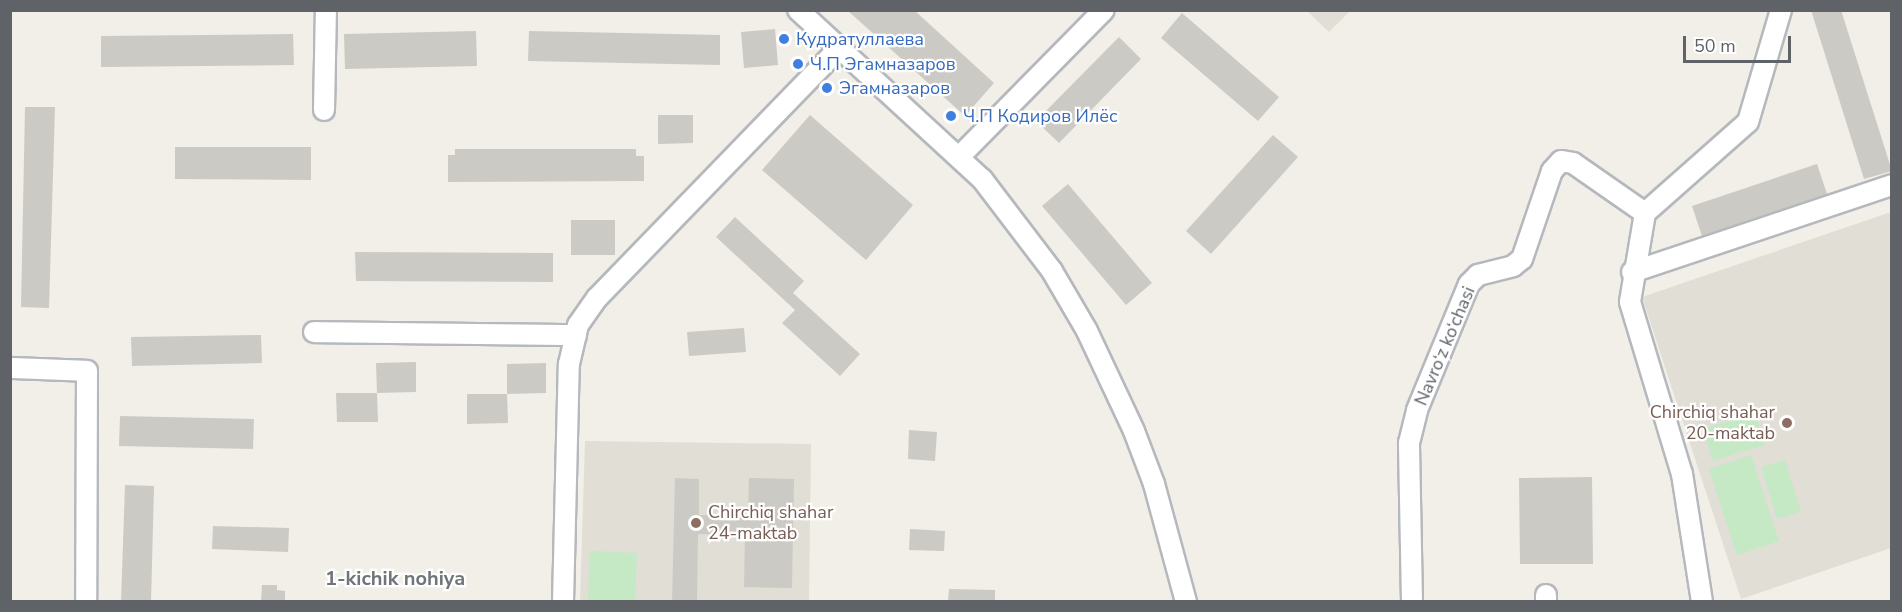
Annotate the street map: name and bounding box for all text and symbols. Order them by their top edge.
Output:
scale bar [1686,24,1794,62]
place label: Кудратуллаева [796,28,924,50]
marker: Кудратуллаева [777,32,791,46]
text: 50 m [1694,34,1736,58]
place label: Ч.П Эгамназаров [810,53,956,75]
marker: Ч.П Эгамназаров [791,57,805,71]
place label: Эгамназаров [839,77,950,99]
marker: Эгамназаров [820,81,834,95]
place label: Ч.П Кодиров Илёс [963,105,1118,127]
marker: Ч.П Кодиров Илёс [944,109,958,123]
street label: Navro‘z ko‘chasi [1410,283,1480,409]
place label: Chirchiq shahar 20-maktab [1650,402,1775,444]
marker: Chirchiq shahar 20-maktab [1780,416,1794,430]
place label: Chirchiq shahar 24-maktab [708,502,833,544]
marker: Chirchiq shahar 24-maktab [689,516,703,530]
district label: 1-kichik nohiya [325,566,465,590]

